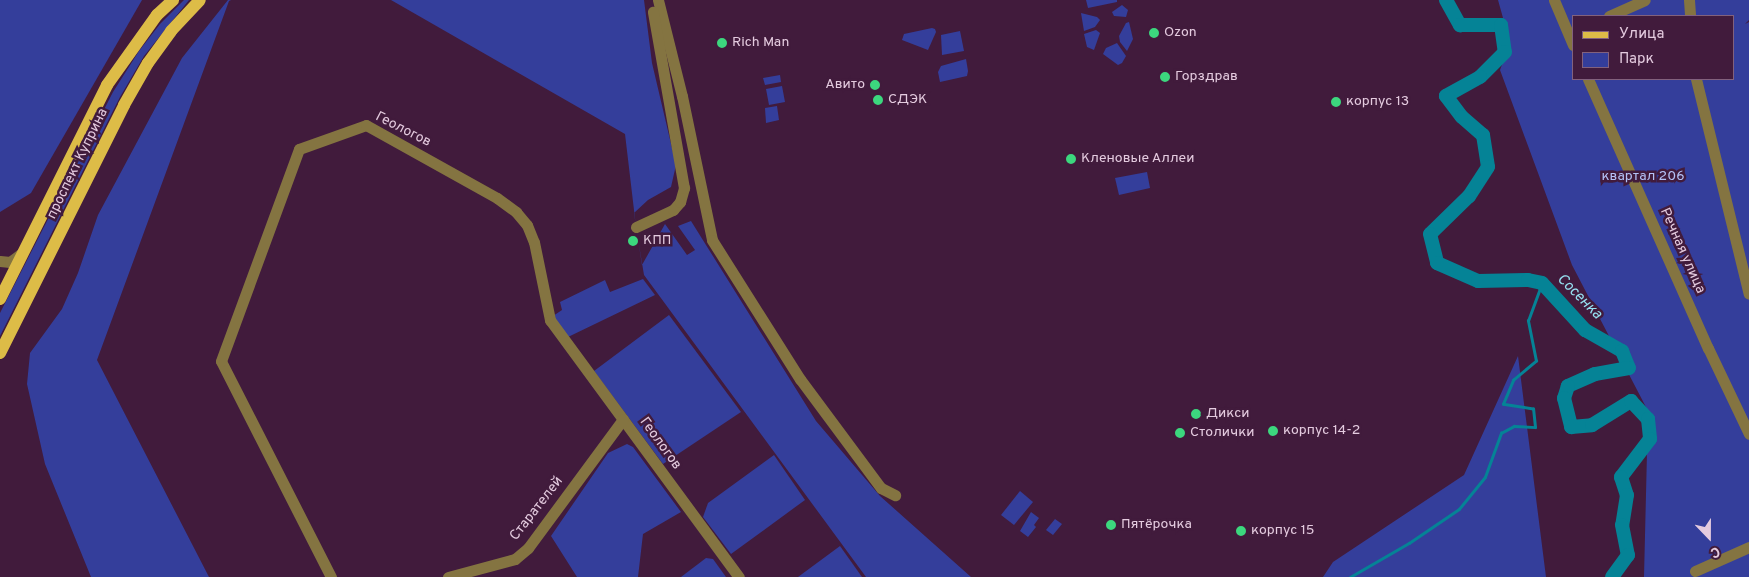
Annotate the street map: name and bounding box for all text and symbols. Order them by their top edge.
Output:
legend [1572,15,1734,80]
place label: Ozon [1164,25,1197,41]
text: Улица [1619,25,1664,44]
marker: Ozon [1148,27,1160,39]
place label: Rich Man [732,35,789,51]
marker: Rich Man [716,37,728,49]
text: Парк [1619,50,1654,69]
place label: Горздрав [1175,69,1238,85]
marker: Горздрав [1159,71,1171,83]
place label: Авито [825,77,865,93]
marker: Авито [869,79,881,91]
place label: СДЭК [888,92,927,108]
marker: СДЭК [872,94,884,106]
place label: корпус 13 [1346,94,1409,110]
marker: корпус 13 [1330,96,1342,108]
street label: проспект Куприна [44,106,112,222]
street label: Геологов [372,109,434,151]
place label: Кленовые Аллеи [1081,151,1195,167]
marker: Кленовые Аллеи [1065,153,1077,165]
park label: квартал 206 [1601,169,1685,185]
street label: Речная улица [1656,206,1708,296]
place label: КПП [643,233,671,249]
marker: КПП [627,235,639,247]
water label: Сосенка [1552,270,1606,324]
place label: Дикси [1206,406,1249,422]
marker: Дикси [1190,408,1202,420]
street label: Геологов [635,415,685,473]
place label: корпус 14-2 [1283,423,1360,439]
place label: Столички [1190,425,1254,441]
marker: корпус 14-2 [1267,425,1279,437]
marker: Столички [1174,427,1186,439]
street label: Старателей [507,474,567,544]
north arrow [1684,512,1734,562]
place label: Пятёрочка [1121,517,1192,533]
marker: Пятёрочка [1105,519,1117,531]
place label: корпус 15 [1251,523,1315,539]
marker: корпус 15 [1235,525,1247,537]
text: С [1707,542,1722,561]

